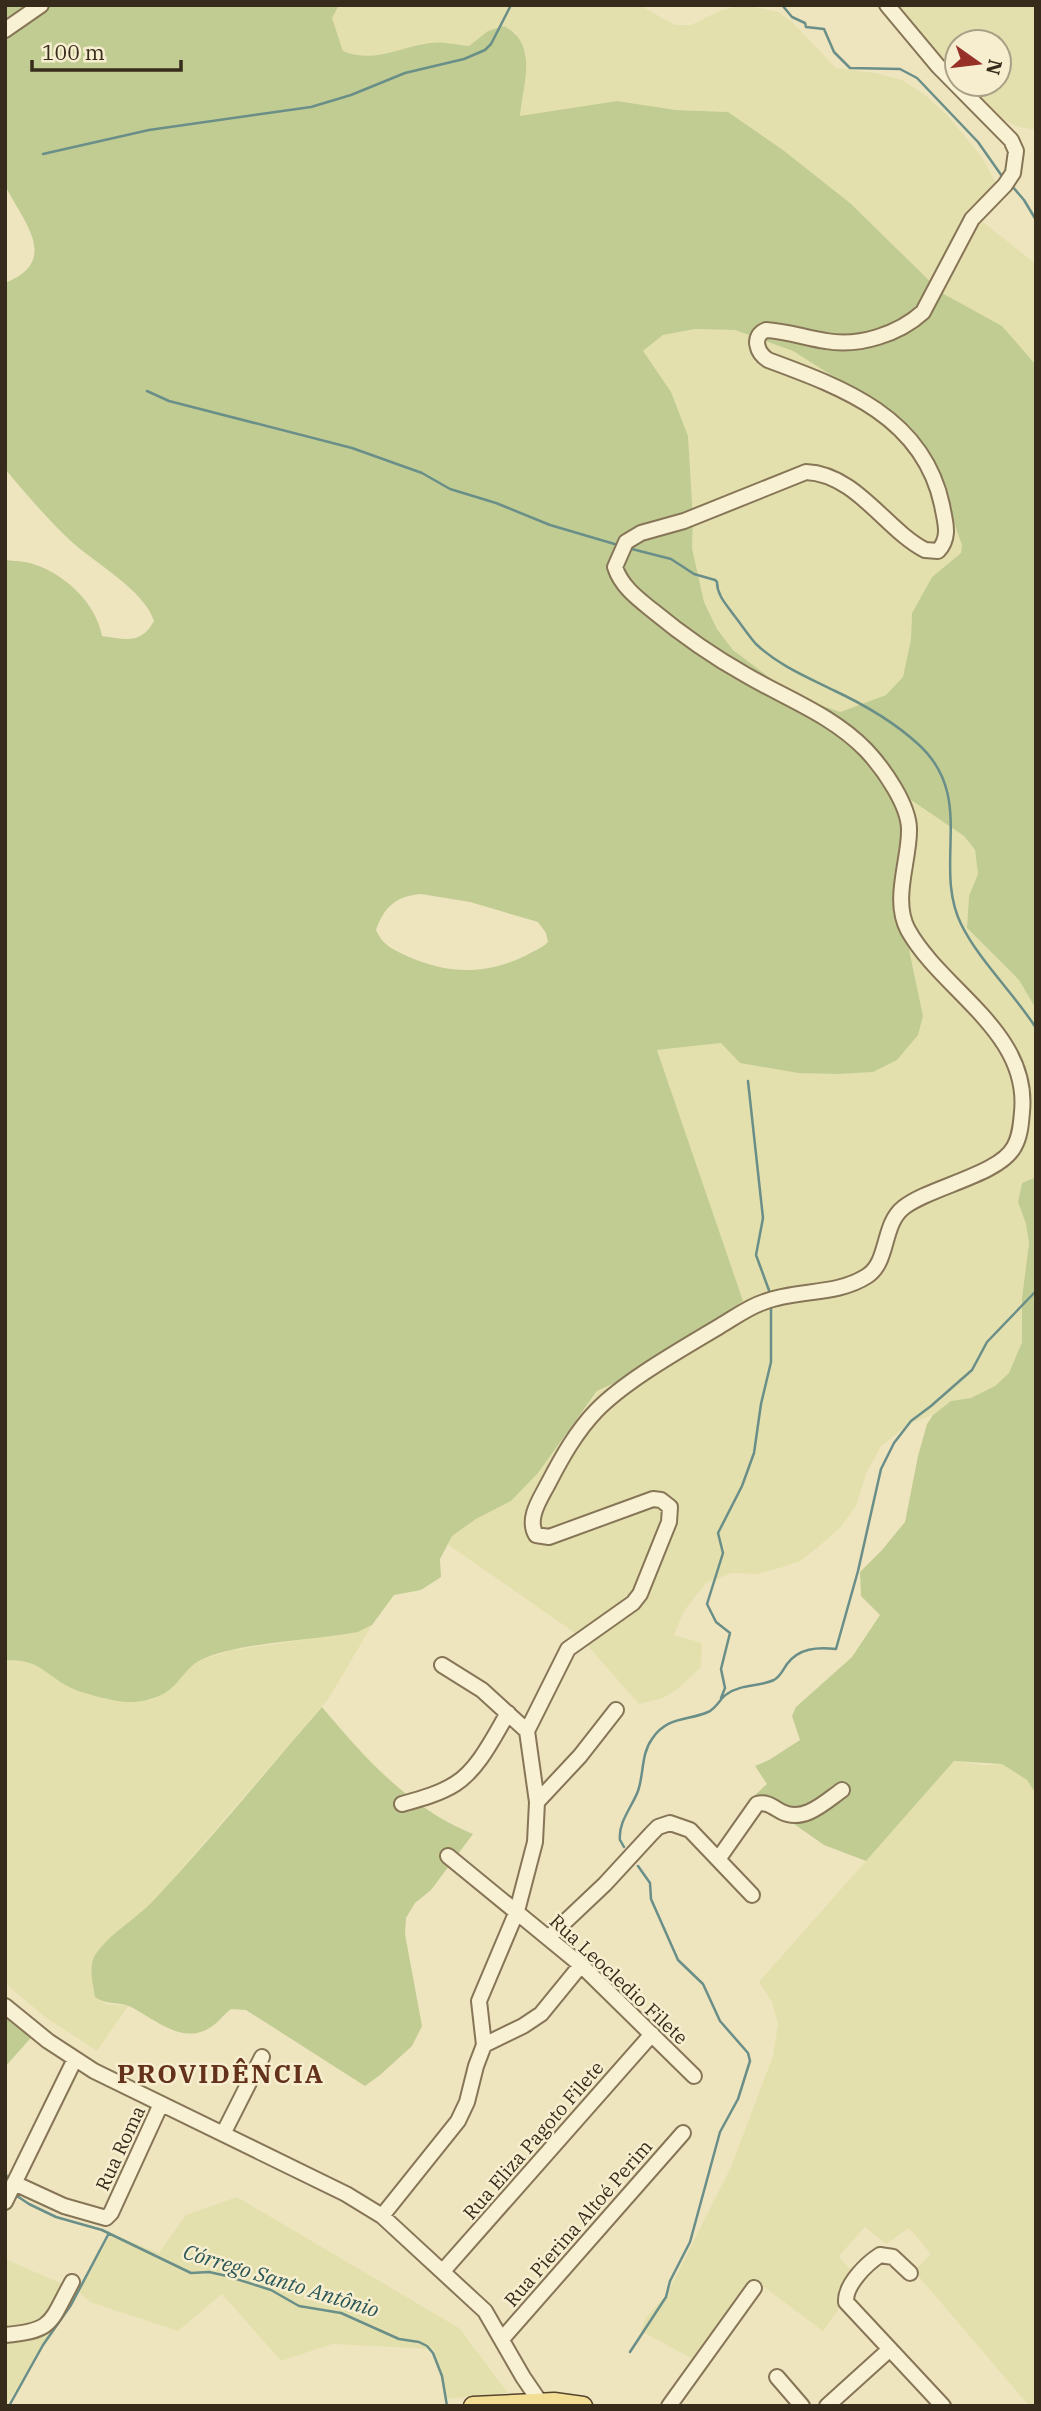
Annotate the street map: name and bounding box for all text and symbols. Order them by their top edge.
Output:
scale bar [32,28,180,72]
north arrow [943,28,1013,98]
text: 100 m [42,38,105,66]
text: N [981,57,1008,77]
street label: Rua Leocledio Filete [545,1909,693,2049]
district label: PROVIDÊNCIA [117,2056,325,2090]
street label: Rua Eliza Pagoto Filete [458,2056,608,2224]
street label: Rua Roma [90,2102,150,2194]
street label: Rua Pierina Altoé Perim [499,2135,657,2311]
water label: Córrego Santo Antônio [180,2237,383,2323]

